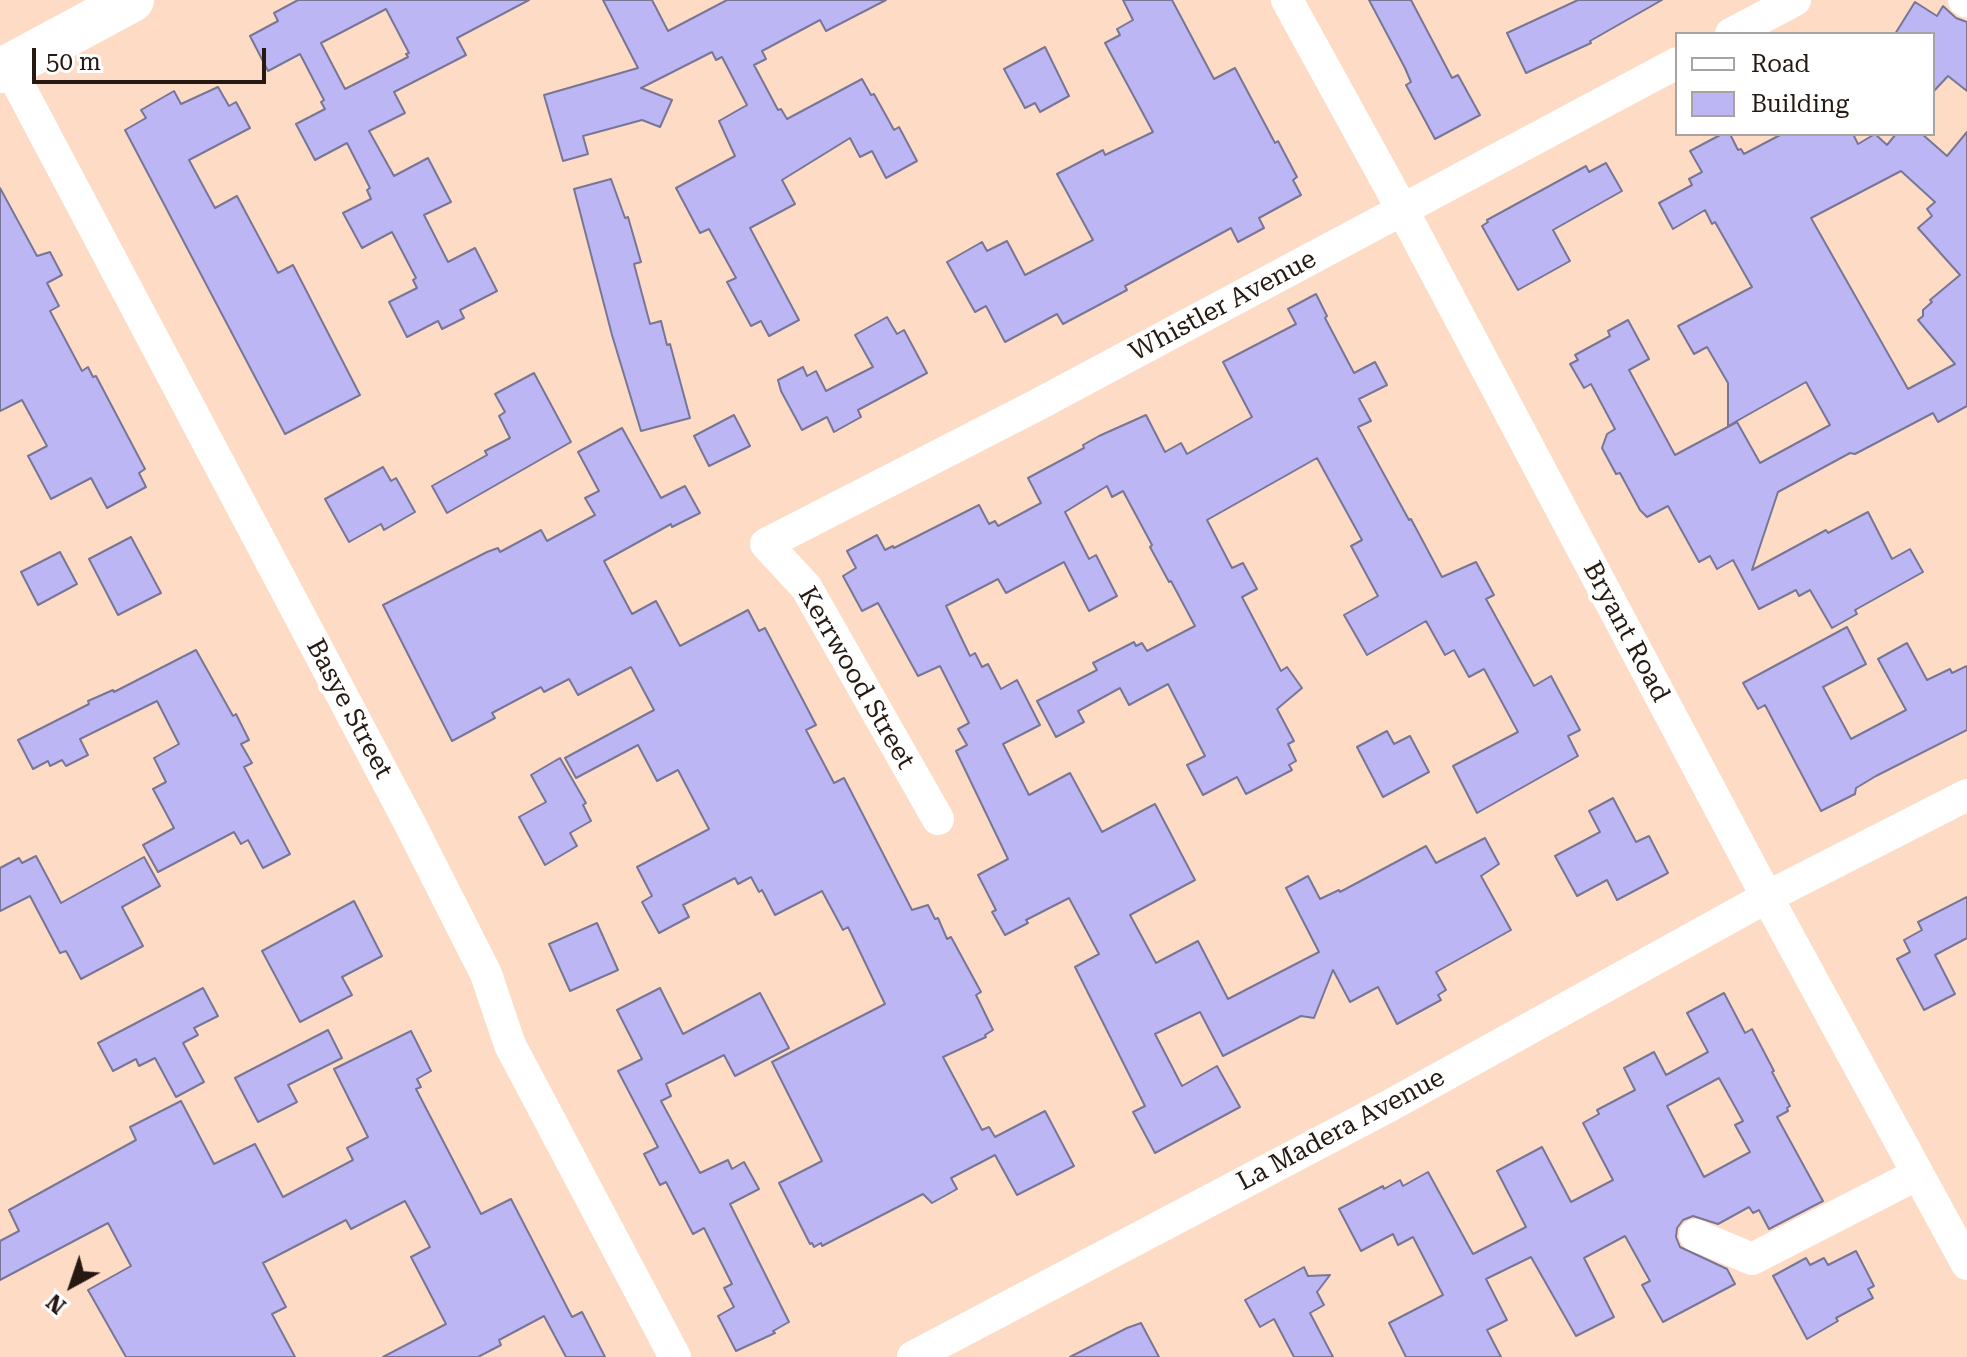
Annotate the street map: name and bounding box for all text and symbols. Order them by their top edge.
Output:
scale bar [36,32,270,82]
legend [1675,32,1935,136]
text: 50 m [46,48,101,76]
text: Road [1751,50,1810,78]
text: Building [1751,90,1849,118]
street label: Whistler Avenue [1124,244,1322,368]
street label: Bryant Road [1576,556,1676,708]
street label: Kerrwood Street [791,581,921,775]
street label: Basye Street [299,634,399,784]
street label: La Madera Avenue [1232,1062,1450,1198]
north arrow [32,1245,112,1325]
text: N [42,1289,71,1319]

